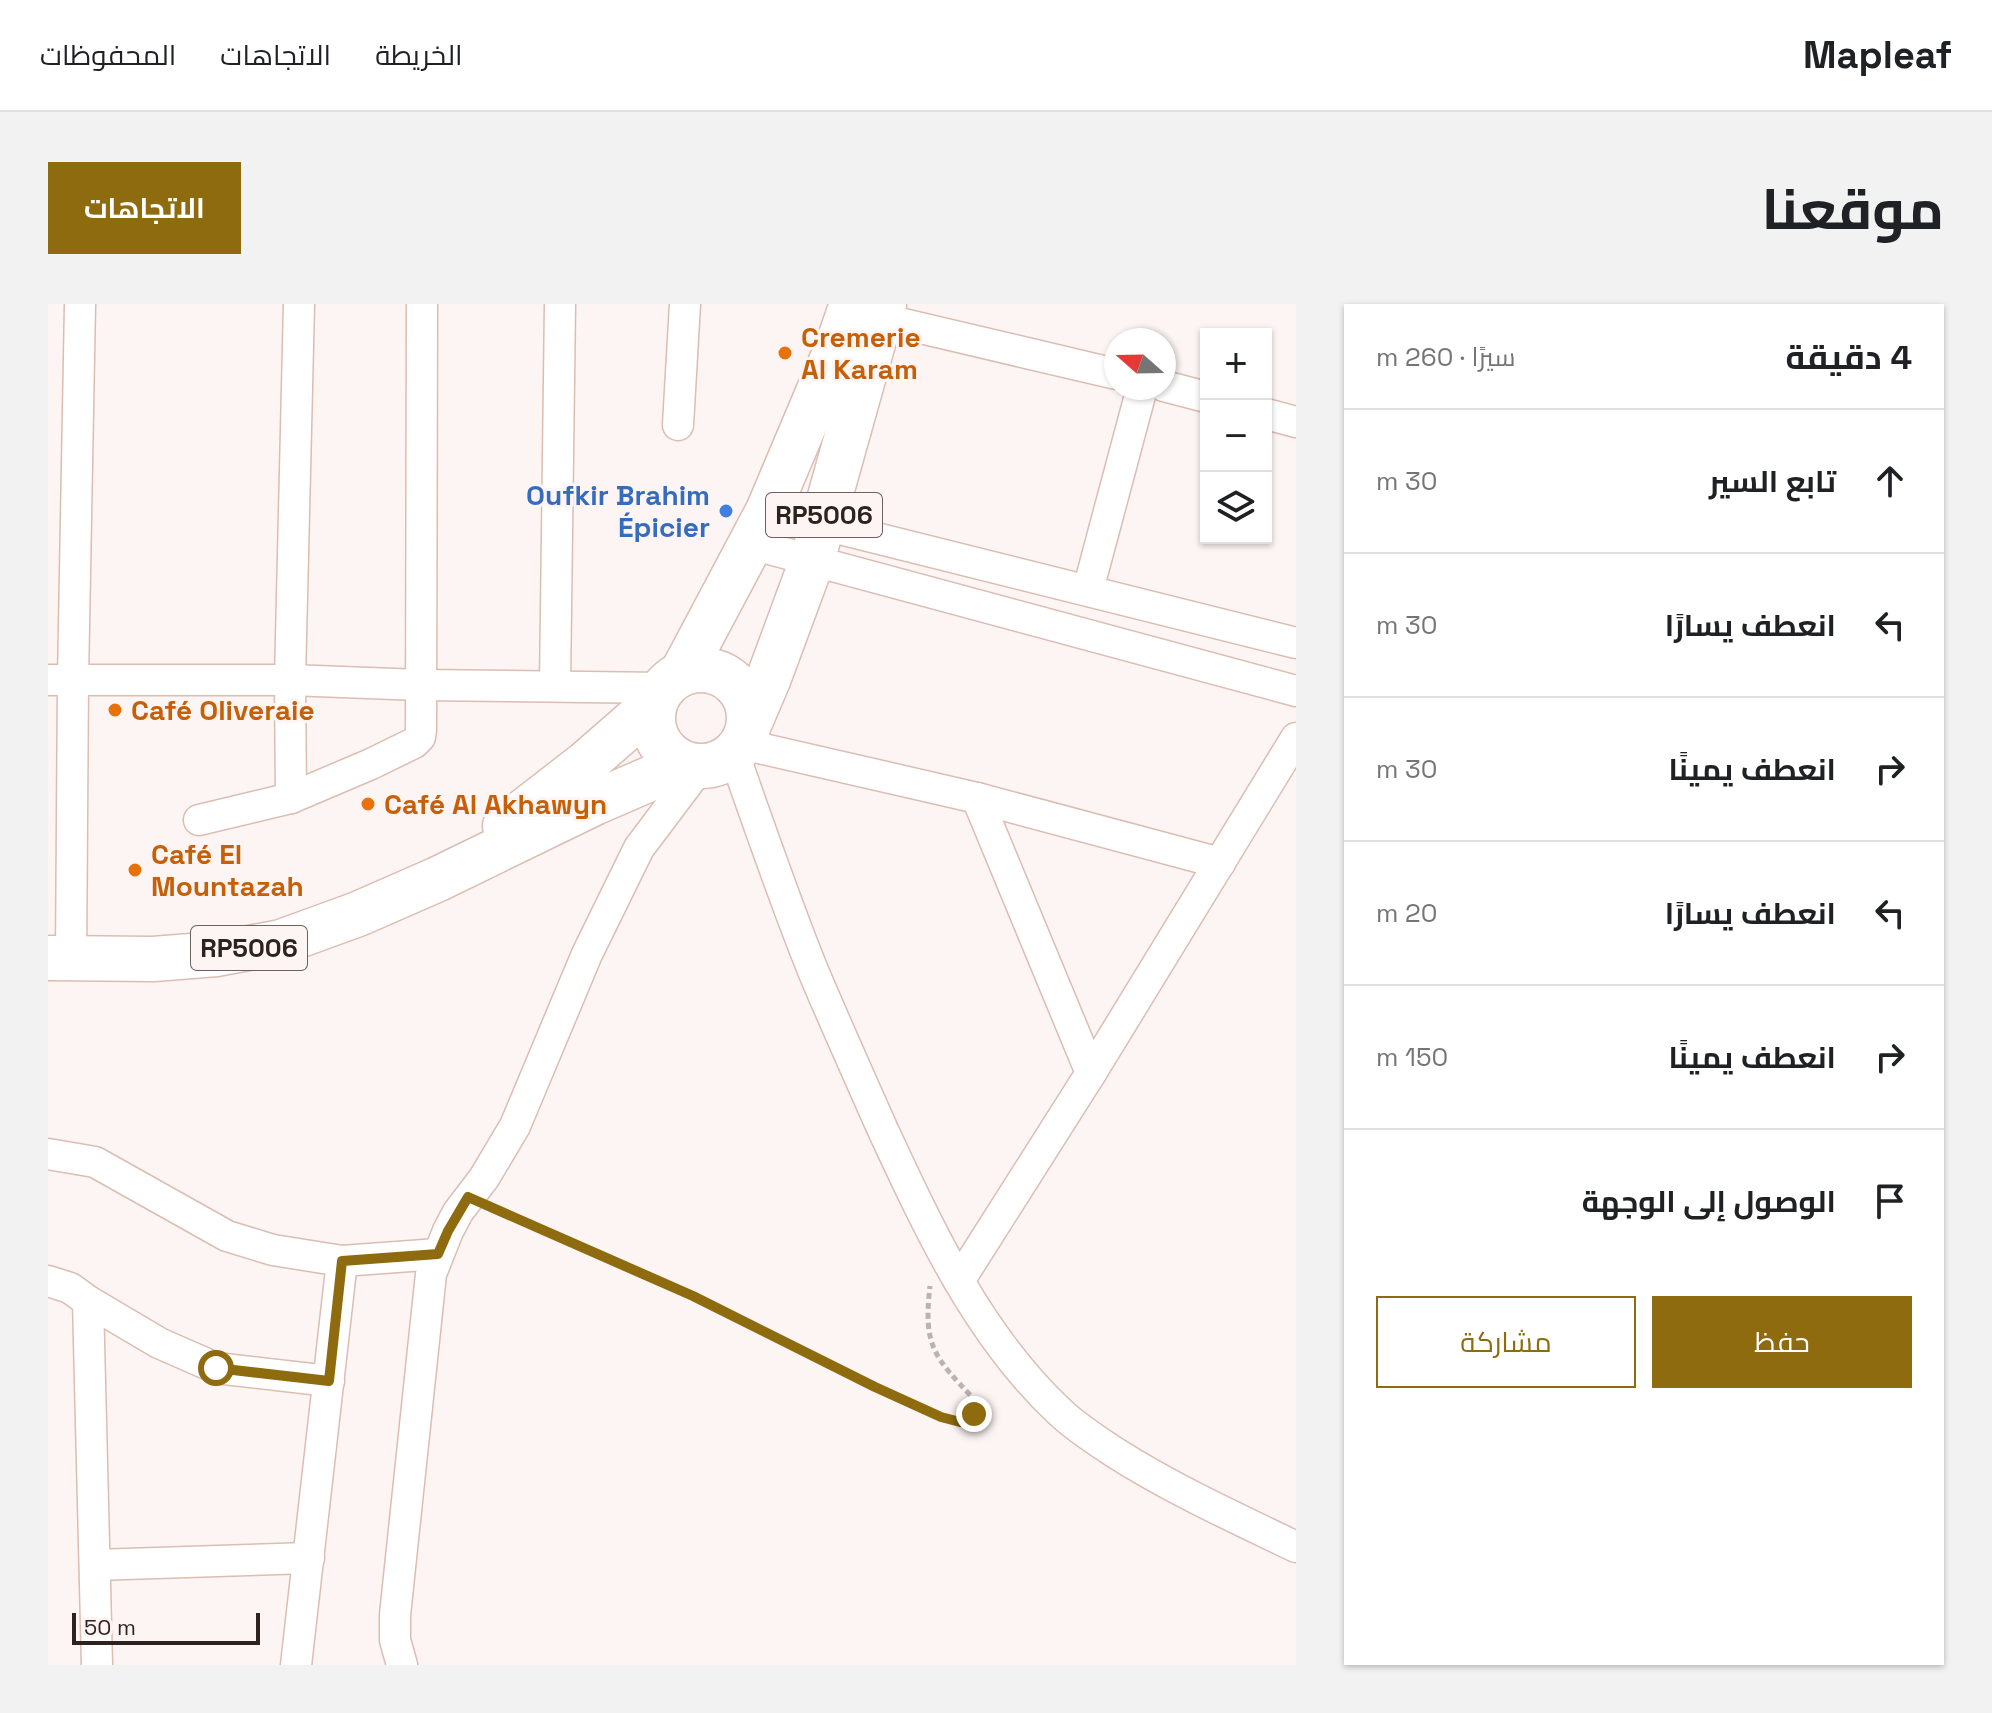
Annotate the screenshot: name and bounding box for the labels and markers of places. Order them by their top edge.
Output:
place label: Cremerie Al Karam [801,319,921,387]
marker: Cremerie Al Karam [776,344,794,362]
place label: Oufkir Brahim Épicier [526,477,710,545]
marker: Oufkir Brahim Épicier [717,502,735,520]
place label: Café Oliveraie [131,692,315,728]
marker: Café Oliveraie [106,701,124,719]
place label: Café Al Akhawyn [384,786,607,822]
marker: Café Al Akhawyn [359,795,377,813]
place label: Café El Mountazah [151,836,304,904]
marker: Café El Mountazah [126,861,144,879]

